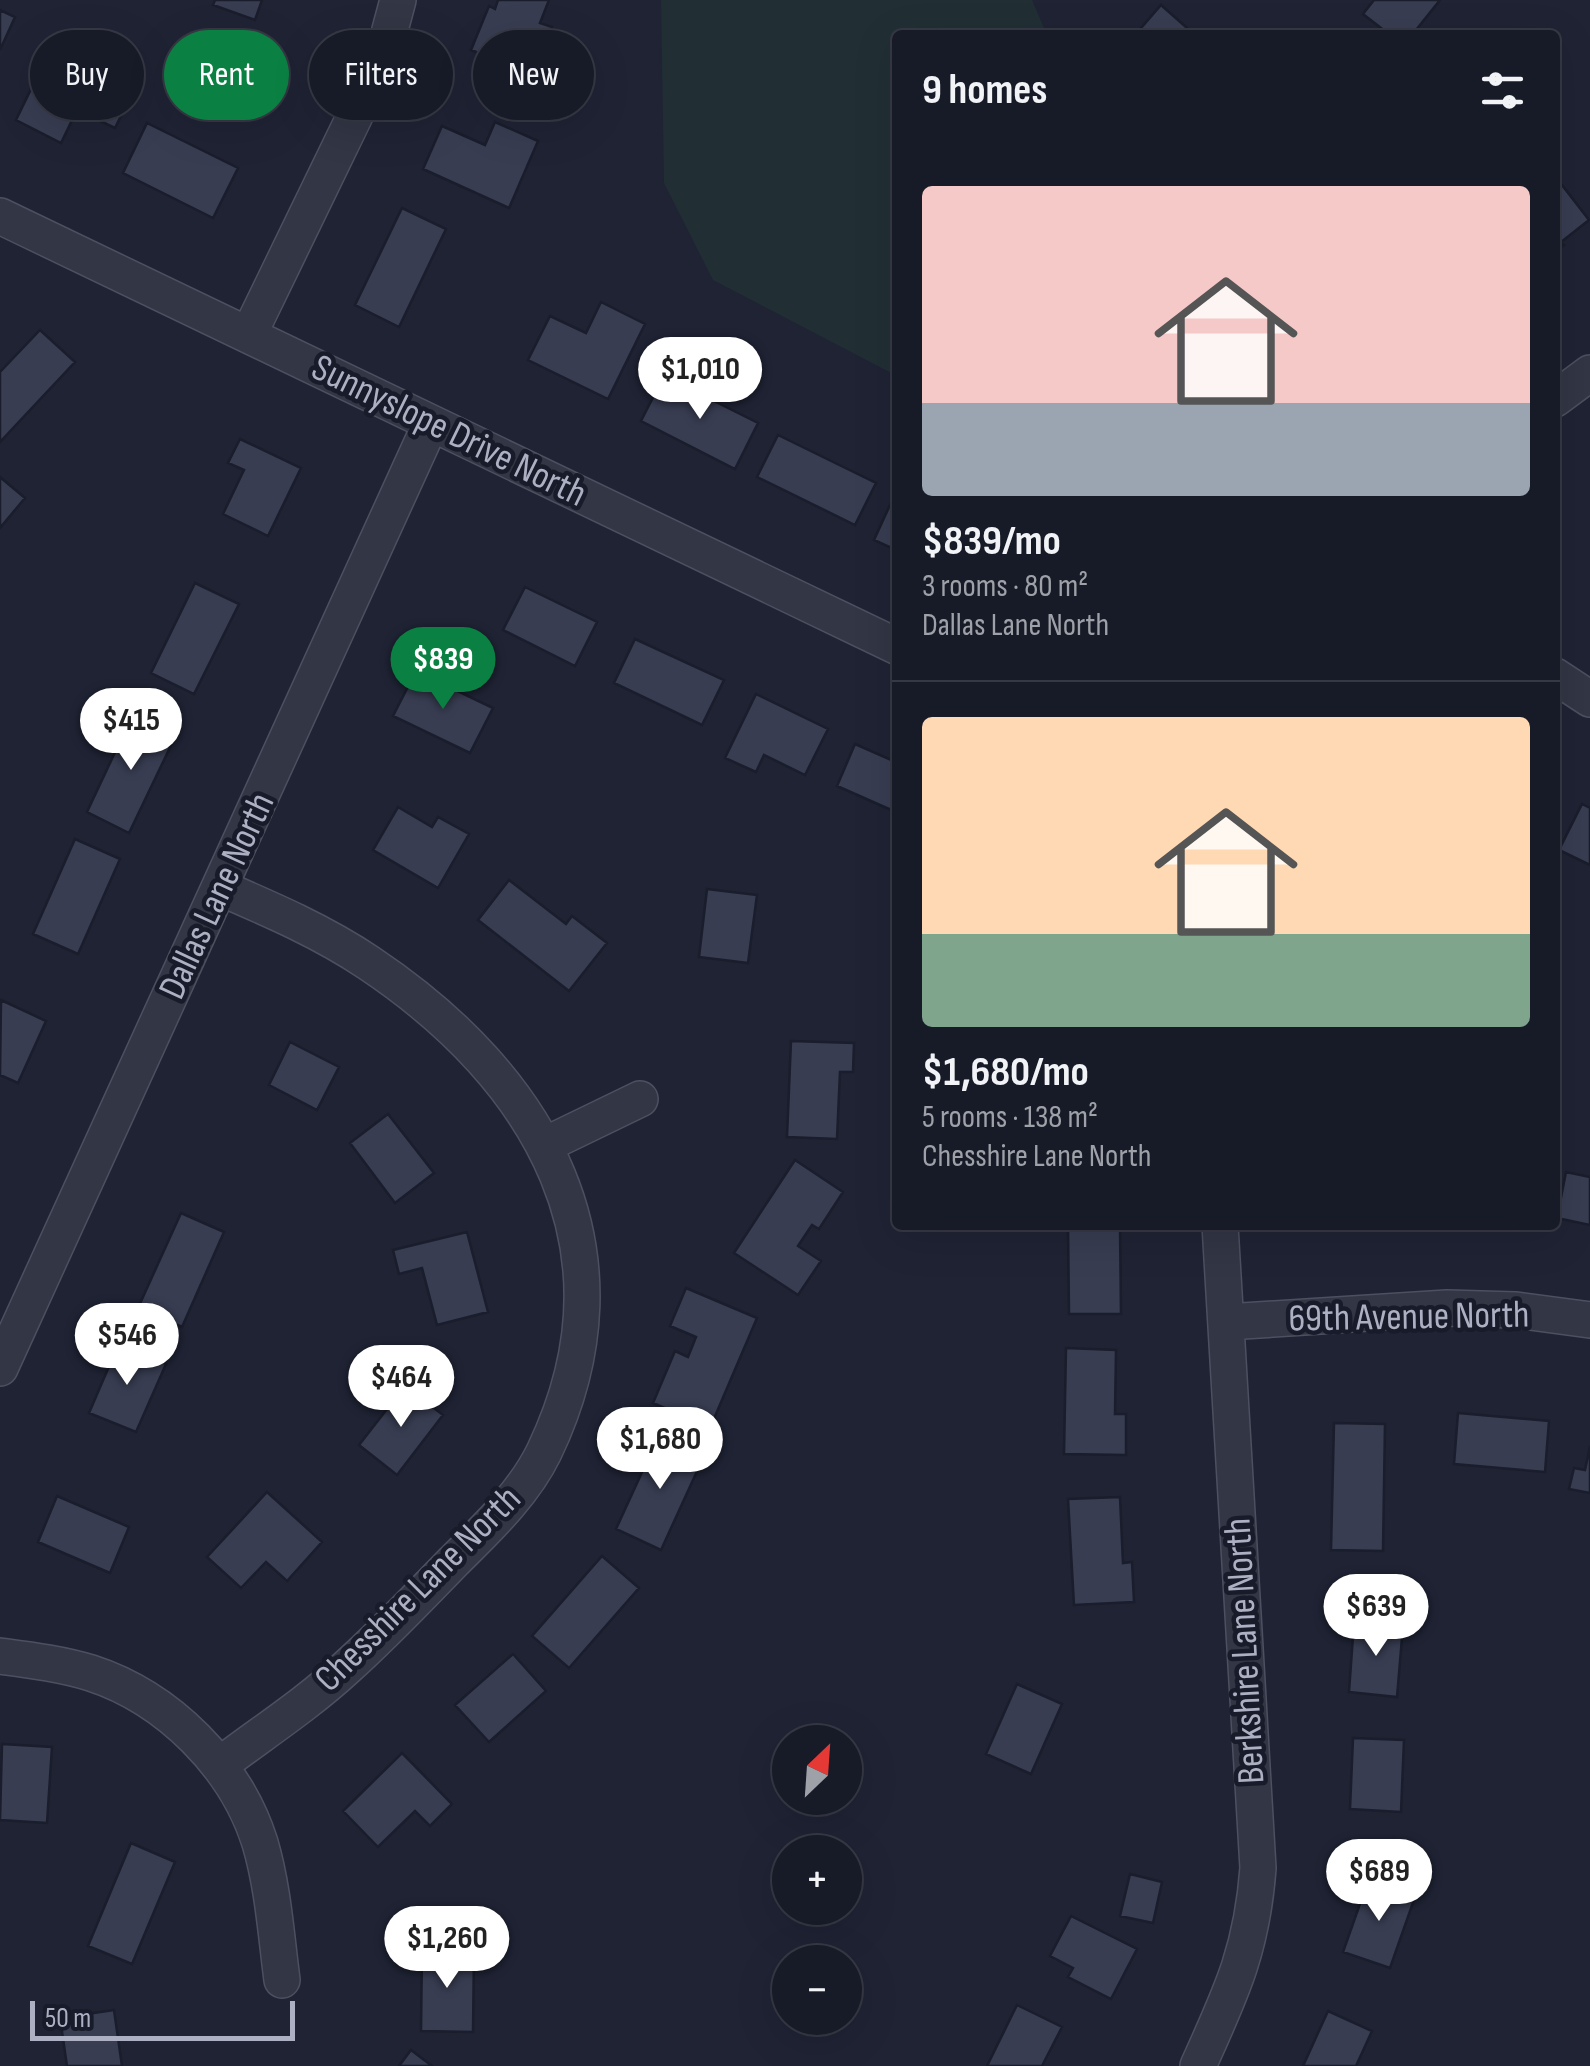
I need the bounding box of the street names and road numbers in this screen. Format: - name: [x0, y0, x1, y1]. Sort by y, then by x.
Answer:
- street label: Sunnyslope Drive North: [305, 345, 593, 517]
- street label: Dallas Lane North: [150, 786, 284, 1006]
- street label: 69th Avenue North: [1288, 1292, 1530, 1342]
- street label: Chesshire Lane North: [306, 1477, 530, 1701]
- street label: Berkshire Lane North: [1216, 1517, 1274, 1785]

